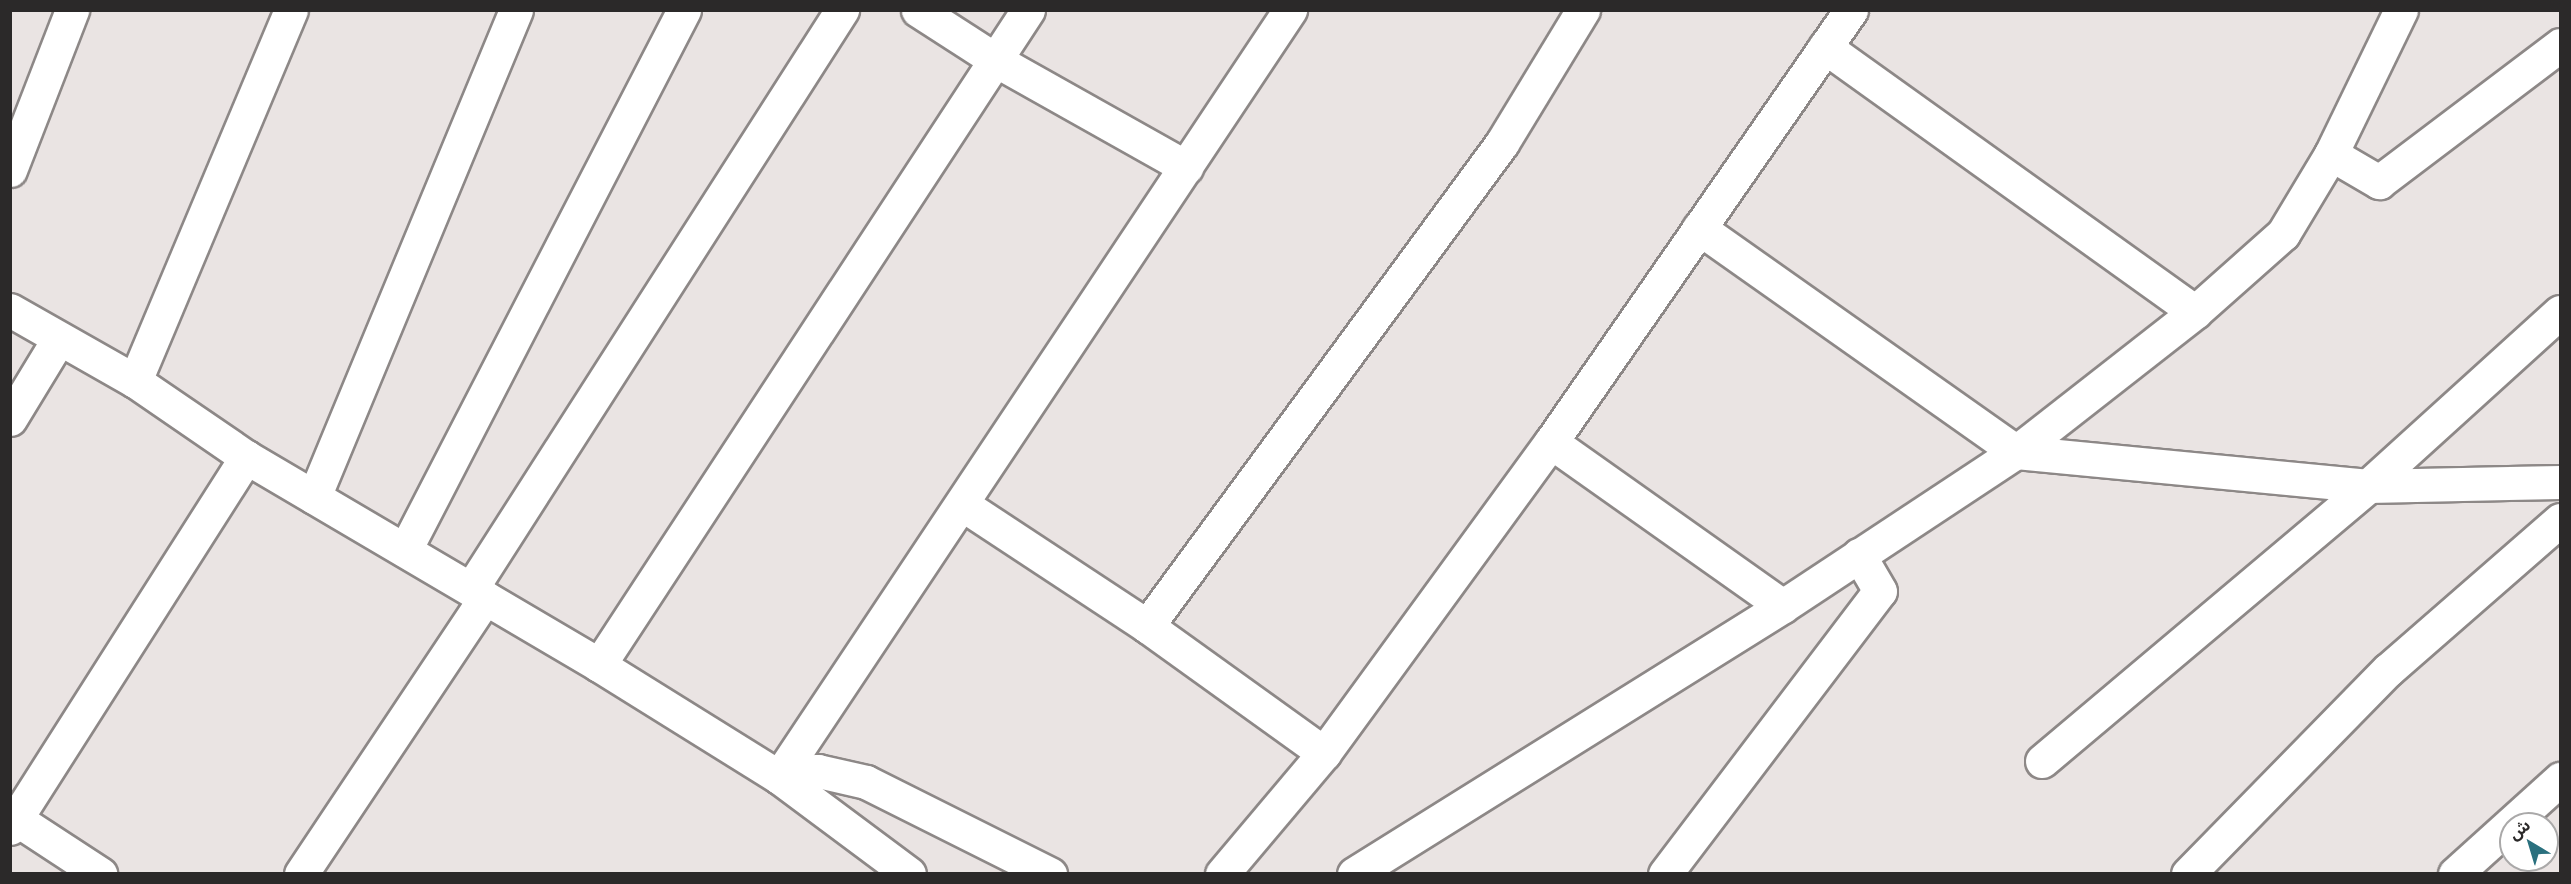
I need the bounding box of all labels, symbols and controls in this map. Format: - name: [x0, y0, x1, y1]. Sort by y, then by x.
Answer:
- north arrow: [2499, 812, 2559, 872]
- text: ش: [2504, 814, 2535, 845]

